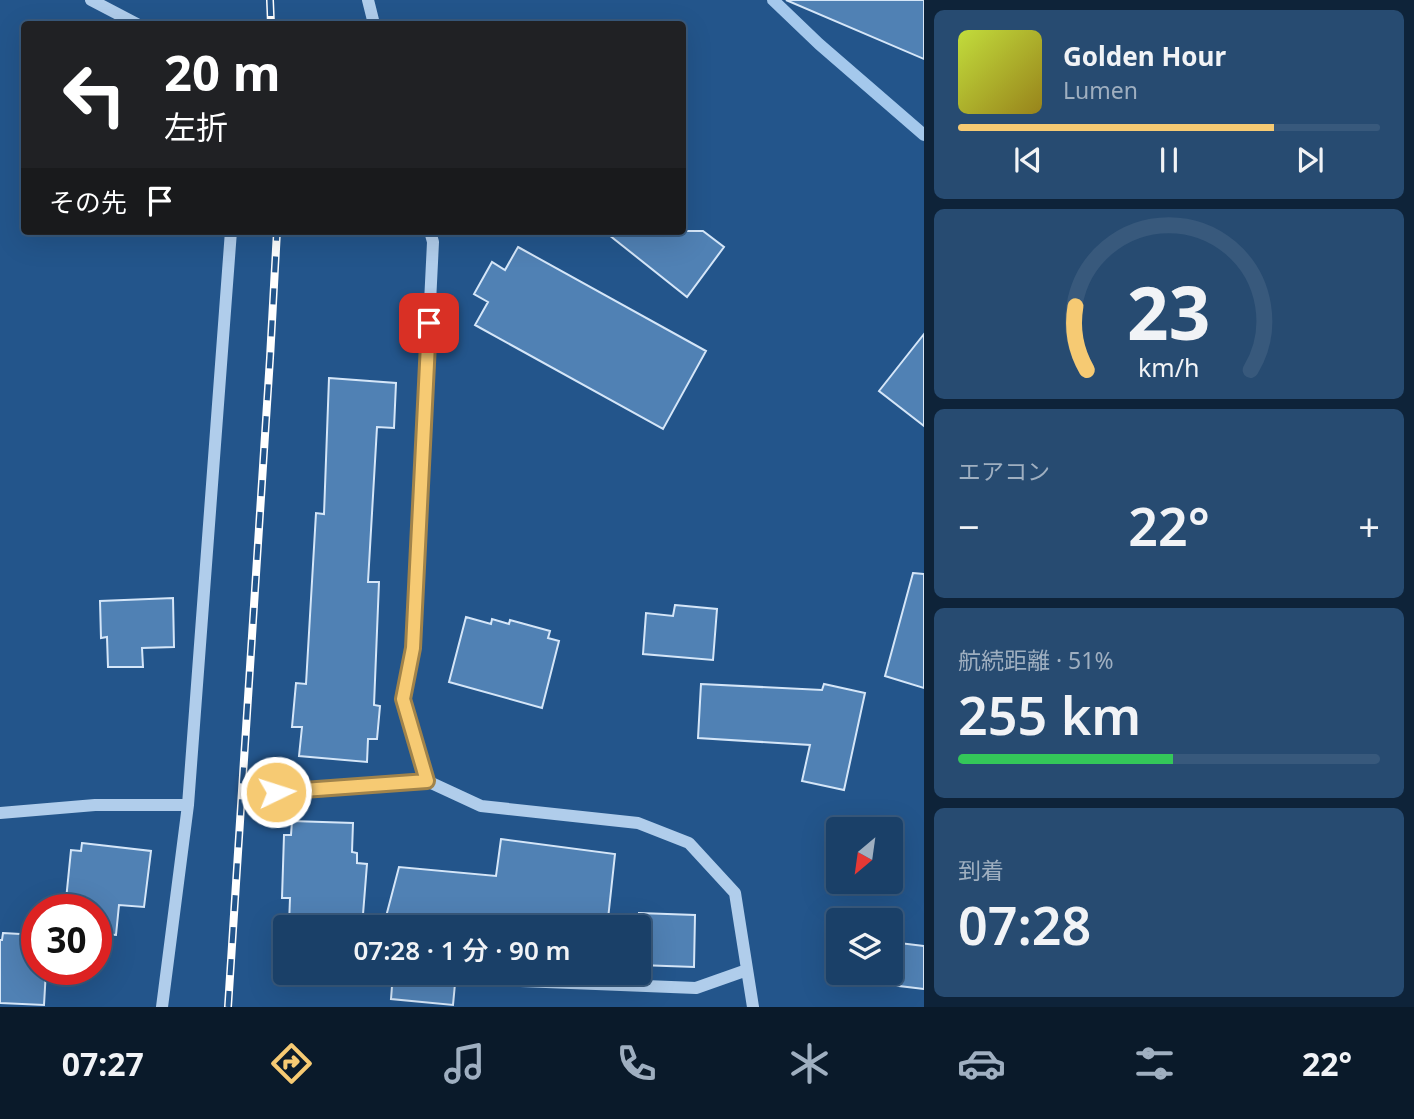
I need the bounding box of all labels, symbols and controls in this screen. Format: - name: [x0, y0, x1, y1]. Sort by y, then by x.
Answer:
- text: Golden Hour: [1063, 38, 1226, 74]
- text: 20 m: [164, 39, 281, 105]
- icon: left: [49, 49, 140, 140]
- text: Lumen: [1063, 74, 1138, 106]
- text: 左折: [164, 105, 228, 148]
- icon: previous: [1009, 141, 1047, 179]
- icon: pause: [1150, 141, 1188, 179]
- icon: next: [1291, 141, 1329, 179]
- icon: arrive: [141, 182, 179, 220]
- text: その先: [49, 184, 127, 220]
- text: 23: [1127, 263, 1211, 362]
- pin: [399, 293, 459, 353]
- icon: arrive: [410, 304, 448, 342]
- text: km/h: [1138, 350, 1200, 384]
- text: エアコン: [958, 455, 1050, 487]
- text: 22°: [1128, 490, 1210, 561]
- text: −: [958, 500, 980, 552]
- text: +: [1358, 500, 1380, 552]
- text: 航続距離 · 51%: [958, 644, 1114, 676]
- text: 255 km: [958, 679, 1141, 750]
- position arrow: [239, 755, 313, 829]
- north arrow: [826, 817, 903, 894]
- map controls: [826, 817, 903, 985]
- text: 到着: [958, 854, 1004, 886]
- text: 07:28: [958, 889, 1091, 960]
- speed limit sign: 30: [21, 894, 112, 985]
- button: layers: [826, 908, 903, 985]
- text: 07:28 · 1 分 · 90 m: [353, 932, 571, 968]
- icon: directions: [267, 1039, 316, 1088]
- icon: music: [440, 1039, 489, 1088]
- icon: phone: [612, 1039, 661, 1088]
- icon: climate: [785, 1039, 834, 1088]
- icon: car: [957, 1039, 1006, 1088]
- icon: filters: [1130, 1039, 1179, 1088]
- text: 07:27: [62, 1042, 144, 1085]
- text: 22°: [1302, 1042, 1352, 1085]

